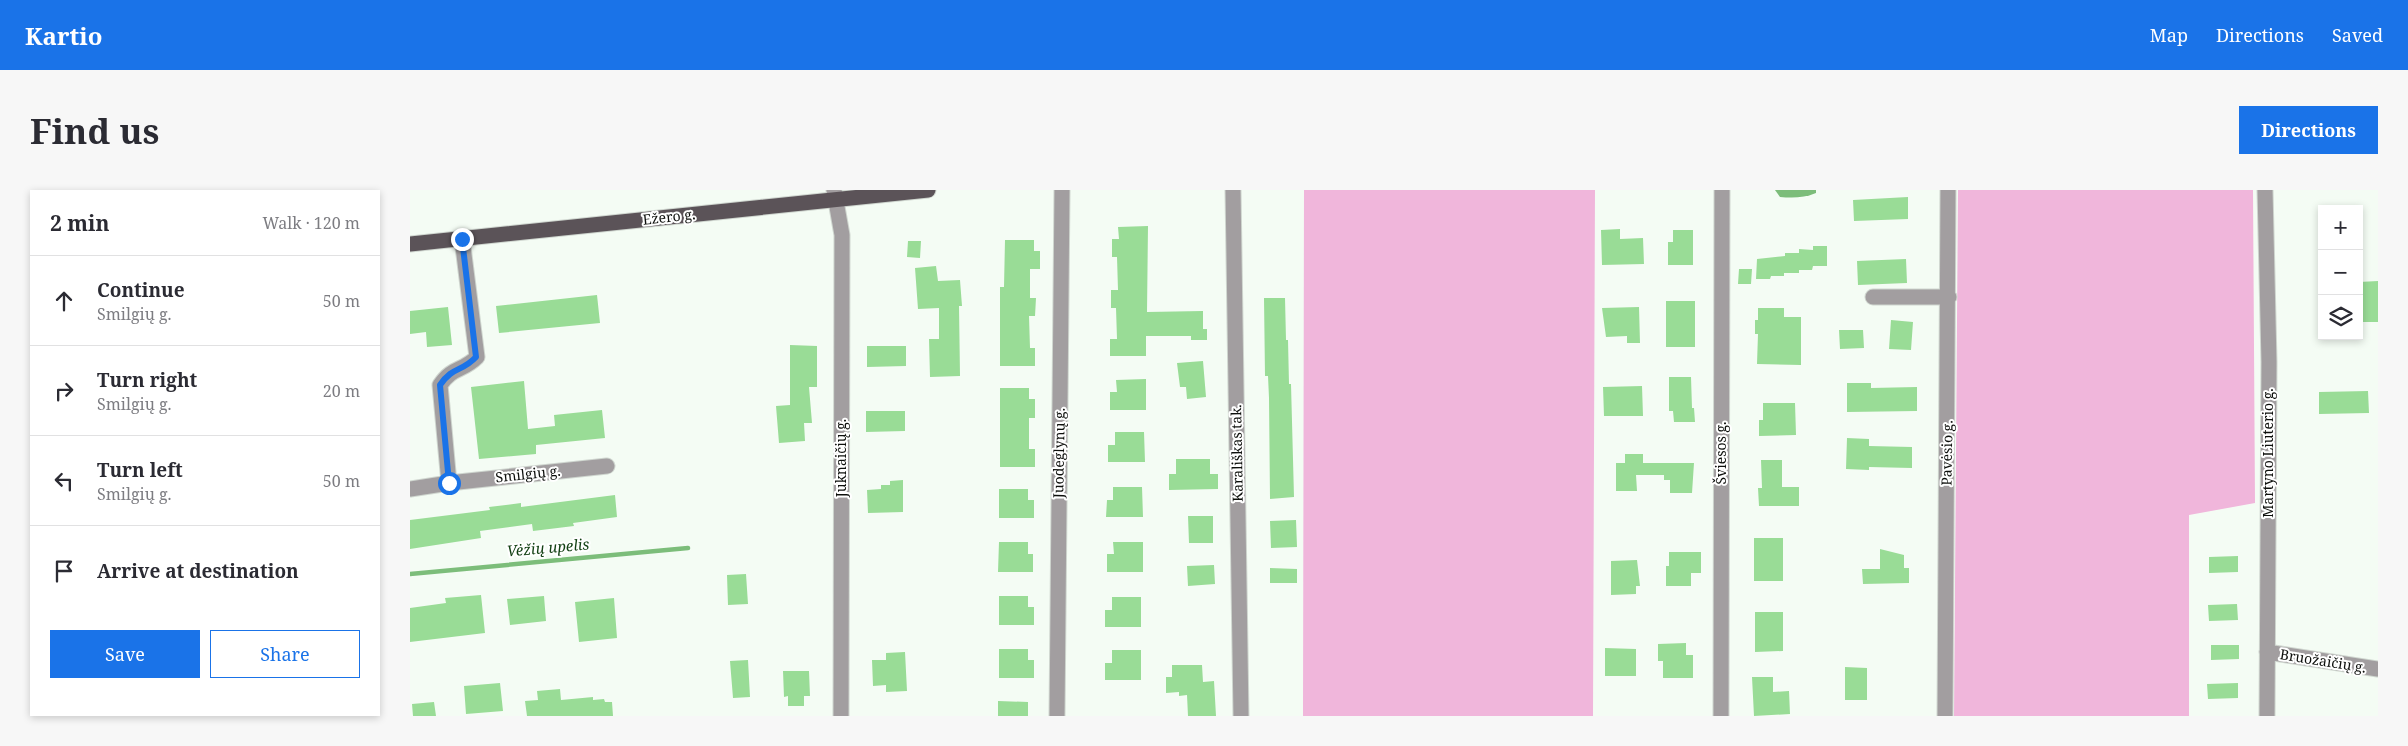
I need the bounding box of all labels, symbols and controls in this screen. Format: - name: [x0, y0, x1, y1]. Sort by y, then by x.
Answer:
- text: Kartio: [25, 19, 102, 52]
- text: Map: [2150, 23, 2188, 47]
- text: Directions: [2216, 23, 2304, 47]
- text: Saved: [2332, 23, 2383, 47]
- button: Directions: [2239, 106, 2378, 154]
- text: Find us: [30, 107, 159, 154]
- street label: Ežero g.: [642, 204, 696, 229]
- map controls: [2318, 205, 2363, 340]
- button: +: [2318, 205, 2363, 250]
- text: 2 min: [50, 209, 109, 237]
- text: Walk · 120 m: [263, 212, 360, 234]
- route end: [451, 228, 474, 251]
- button: −: [2318, 250, 2363, 295]
- text: Continue: [97, 277, 185, 303]
- icon: ahead: [50, 287, 78, 315]
- text: 50 m: [323, 290, 360, 312]
- button: layers: [2318, 295, 2363, 340]
- text: Smilgių g.: [97, 303, 172, 325]
- text: Turn right: [97, 367, 197, 393]
- icon: right: [50, 377, 78, 405]
- text: 20 m: [323, 380, 360, 402]
- street label: Martyno Liuterio g.: [2258, 388, 2277, 518]
- text: Smilgių g.: [97, 393, 172, 415]
- street label: Karališkas tak.: [1226, 404, 1247, 502]
- street label: Juodeglynų g.: [1048, 408, 1069, 499]
- street label: Juknaičių g.: [831, 419, 850, 498]
- street label: Pavėsio g.: [1936, 420, 1957, 486]
- street label: Šviesos g.: [1711, 421, 1730, 485]
- text: Turn left: [97, 457, 183, 483]
- street label: Smilgių g.: [495, 461, 561, 486]
- icon: left: [50, 467, 78, 495]
- text: 50 m: [323, 470, 360, 492]
- route start: [438, 472, 461, 495]
- text: Smilgių g.: [97, 483, 172, 505]
- water label: Vėžių upelis: [506, 533, 590, 561]
- icon: arrive: [50, 557, 78, 585]
- text: Arrive at destination: [97, 558, 299, 584]
- button: Save: [50, 630, 200, 678]
- button: Share: [210, 630, 360, 678]
- street label: Bruožaičių g.: [2279, 644, 2368, 677]

